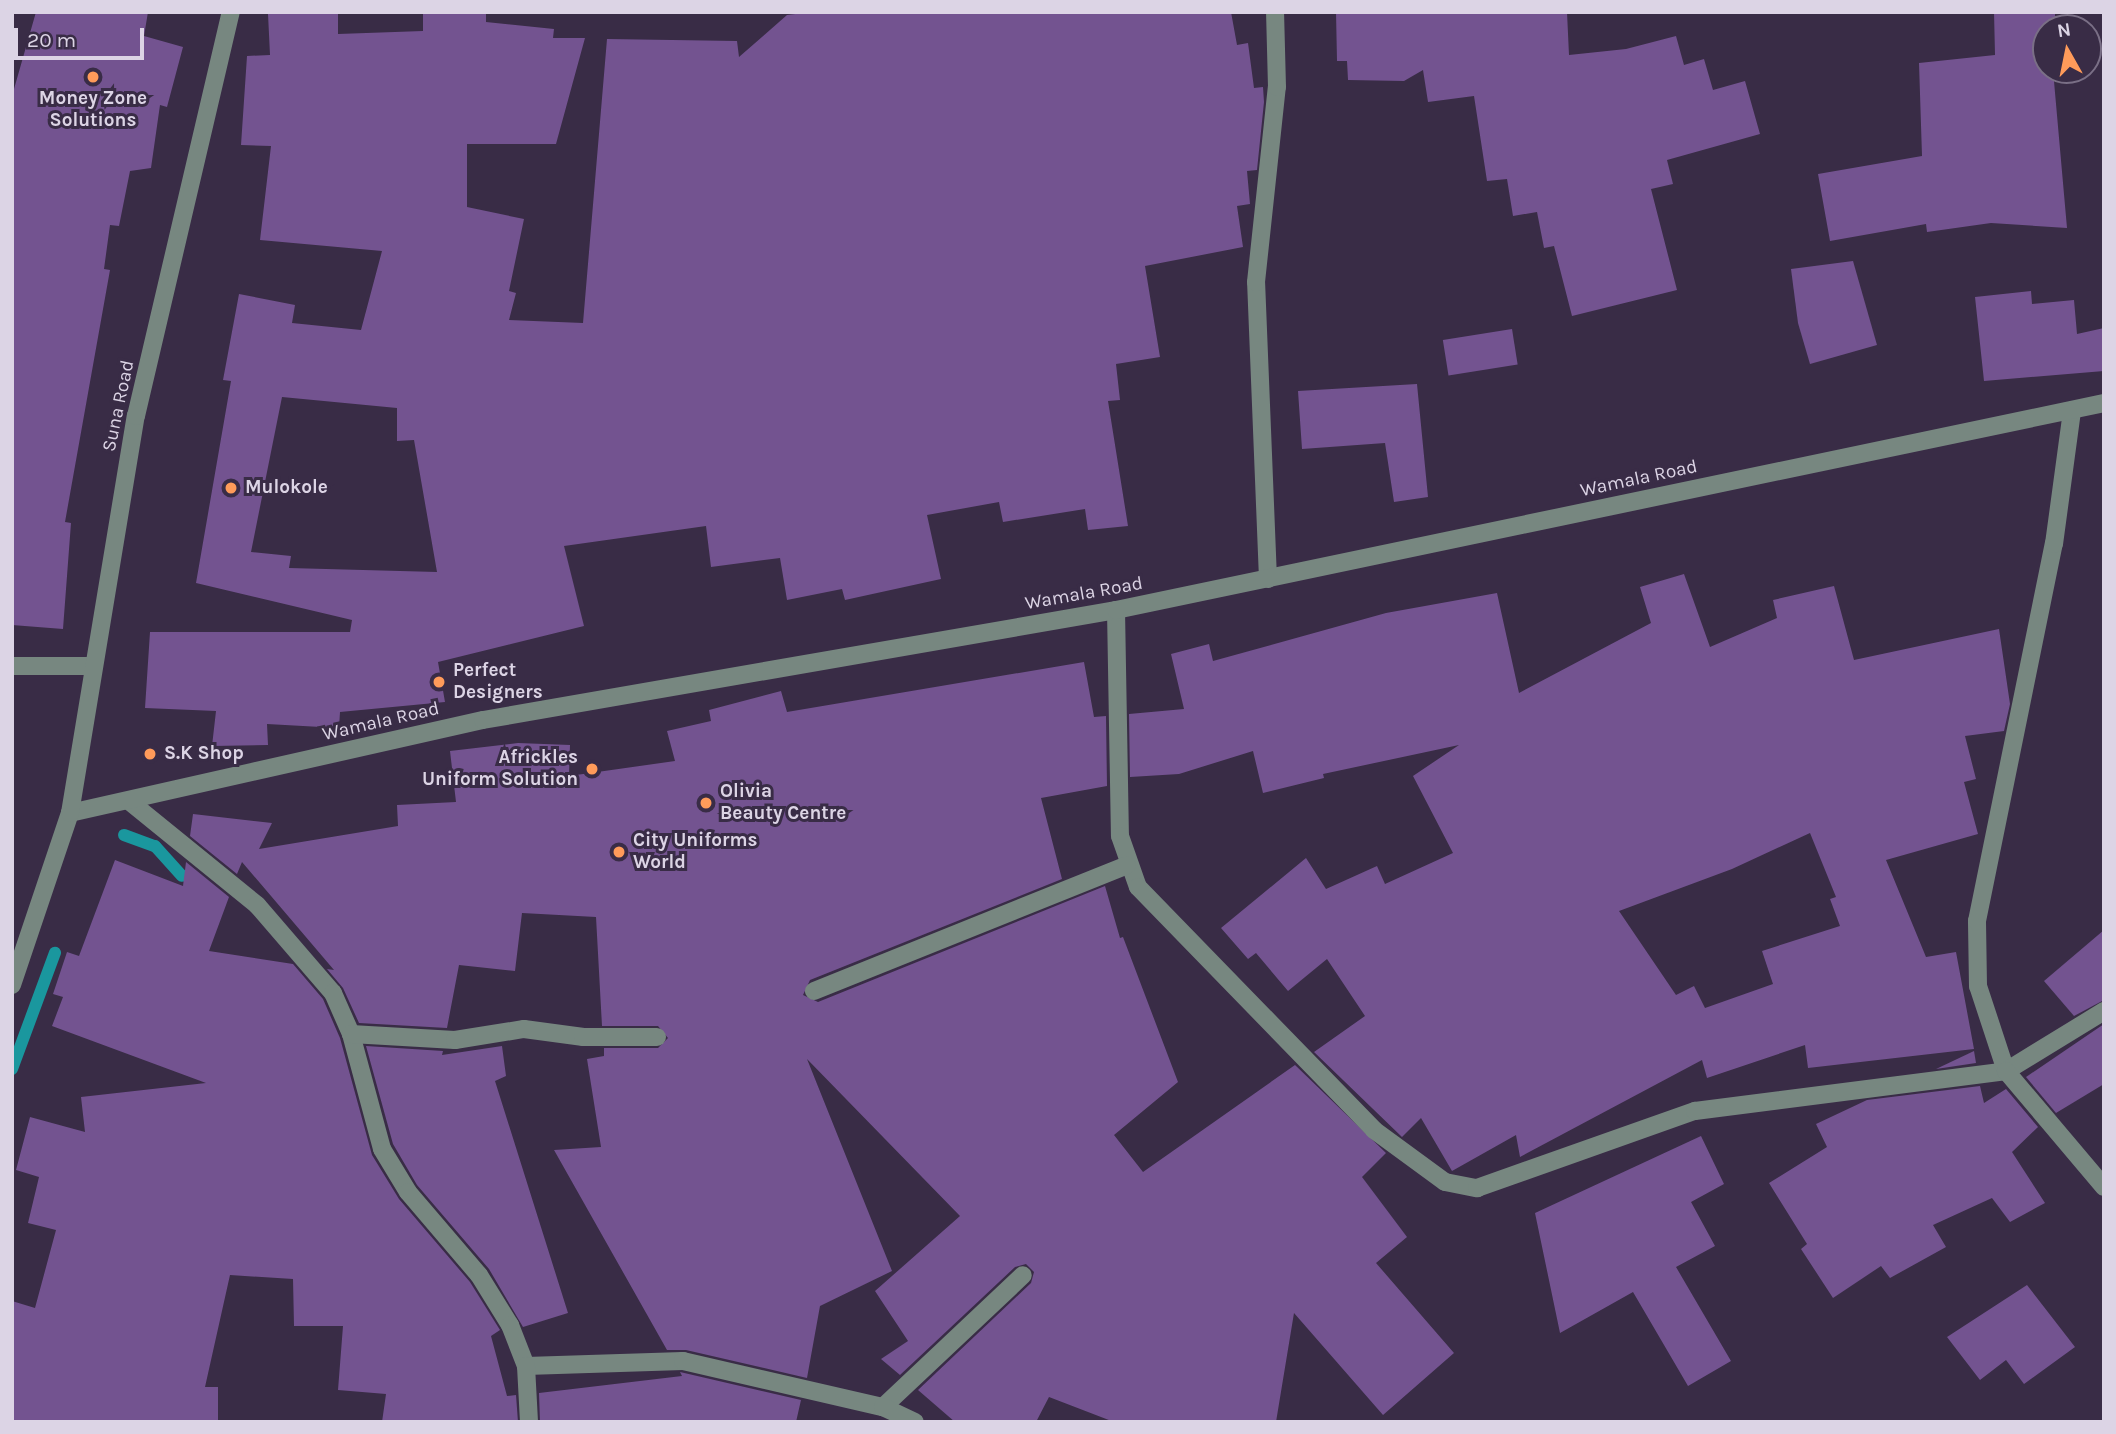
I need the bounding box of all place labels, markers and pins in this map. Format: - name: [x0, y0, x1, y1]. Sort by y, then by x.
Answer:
- marker: Money Zone Solutions: [85, 69, 101, 85]
- place label: Money Zone Solutions: [39, 88, 147, 132]
- place label: Mulokole: [245, 477, 328, 499]
- marker: Mulokole: [223, 480, 239, 496]
- place label: Perfect Designers: [453, 660, 543, 704]
- marker: Perfect Designers: [431, 674, 447, 690]
- place label: S.K Shop: [164, 743, 244, 765]
- marker: S.K Shop: [142, 746, 158, 762]
- place label: Africkles Uniform Solution: [422, 747, 578, 791]
- marker: Africkles Uniform Solution: [584, 761, 600, 777]
- place label: Olivia Beauty Centre: [720, 781, 846, 825]
- marker: Olivia Beauty Centre: [698, 795, 714, 811]
- place label: City Uniforms World: [633, 830, 758, 874]
- marker: City Uniforms World: [611, 844, 627, 860]

